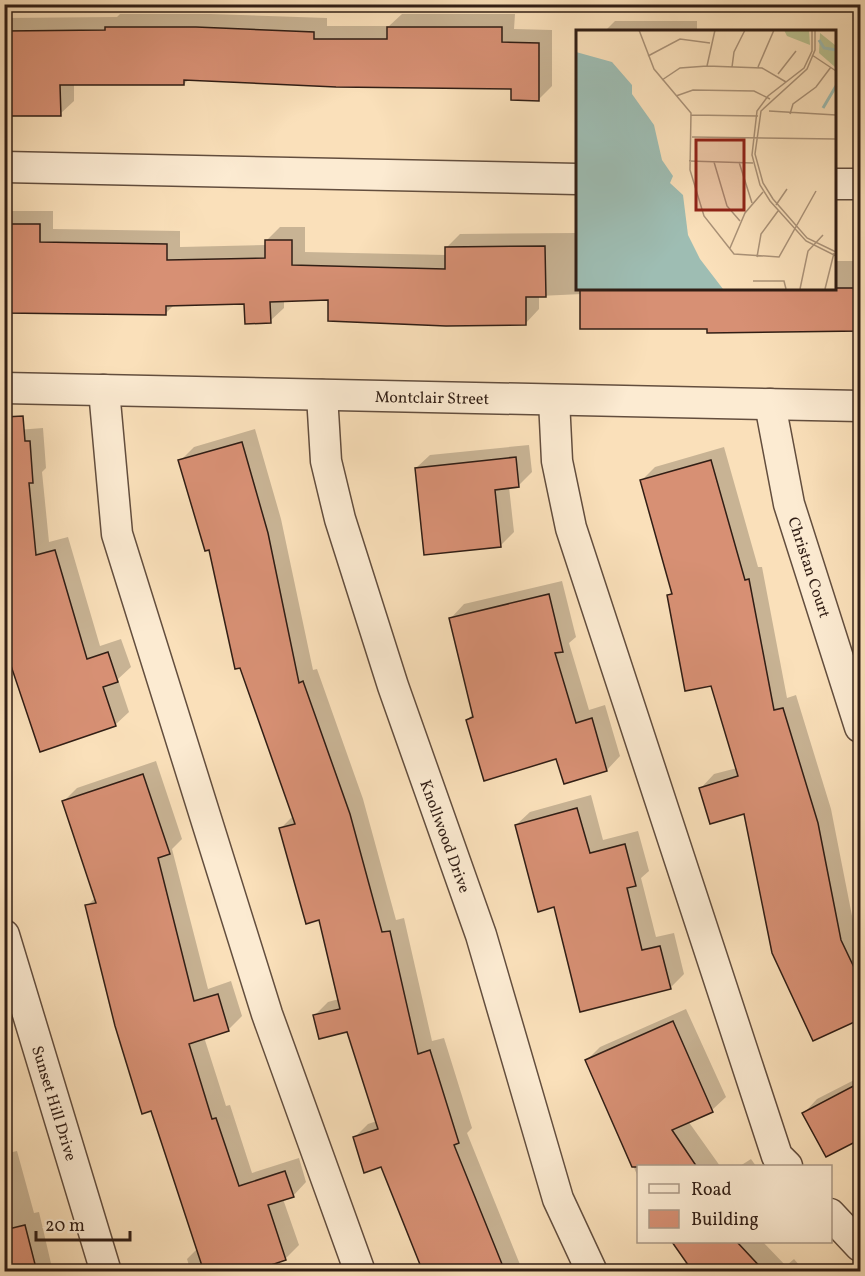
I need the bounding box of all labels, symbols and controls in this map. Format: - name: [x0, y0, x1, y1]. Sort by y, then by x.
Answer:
- inset map: [576, 30, 835, 290]
- street label: Montclair Street: [375, 387, 490, 411]
- street label: Christan Court: [781, 514, 835, 621]
- street label: Knollwood Drive: [413, 777, 475, 896]
- street label: Sunset Hill Drive: [25, 1043, 81, 1164]
- legend: [637, 1165, 832, 1243]
- text: Road: [691, 1178, 732, 1203]
- scale bar: [36, 1204, 130, 1242]
- text: Building: [691, 1208, 759, 1233]
- text: 20 m: [45, 1214, 85, 1239]

